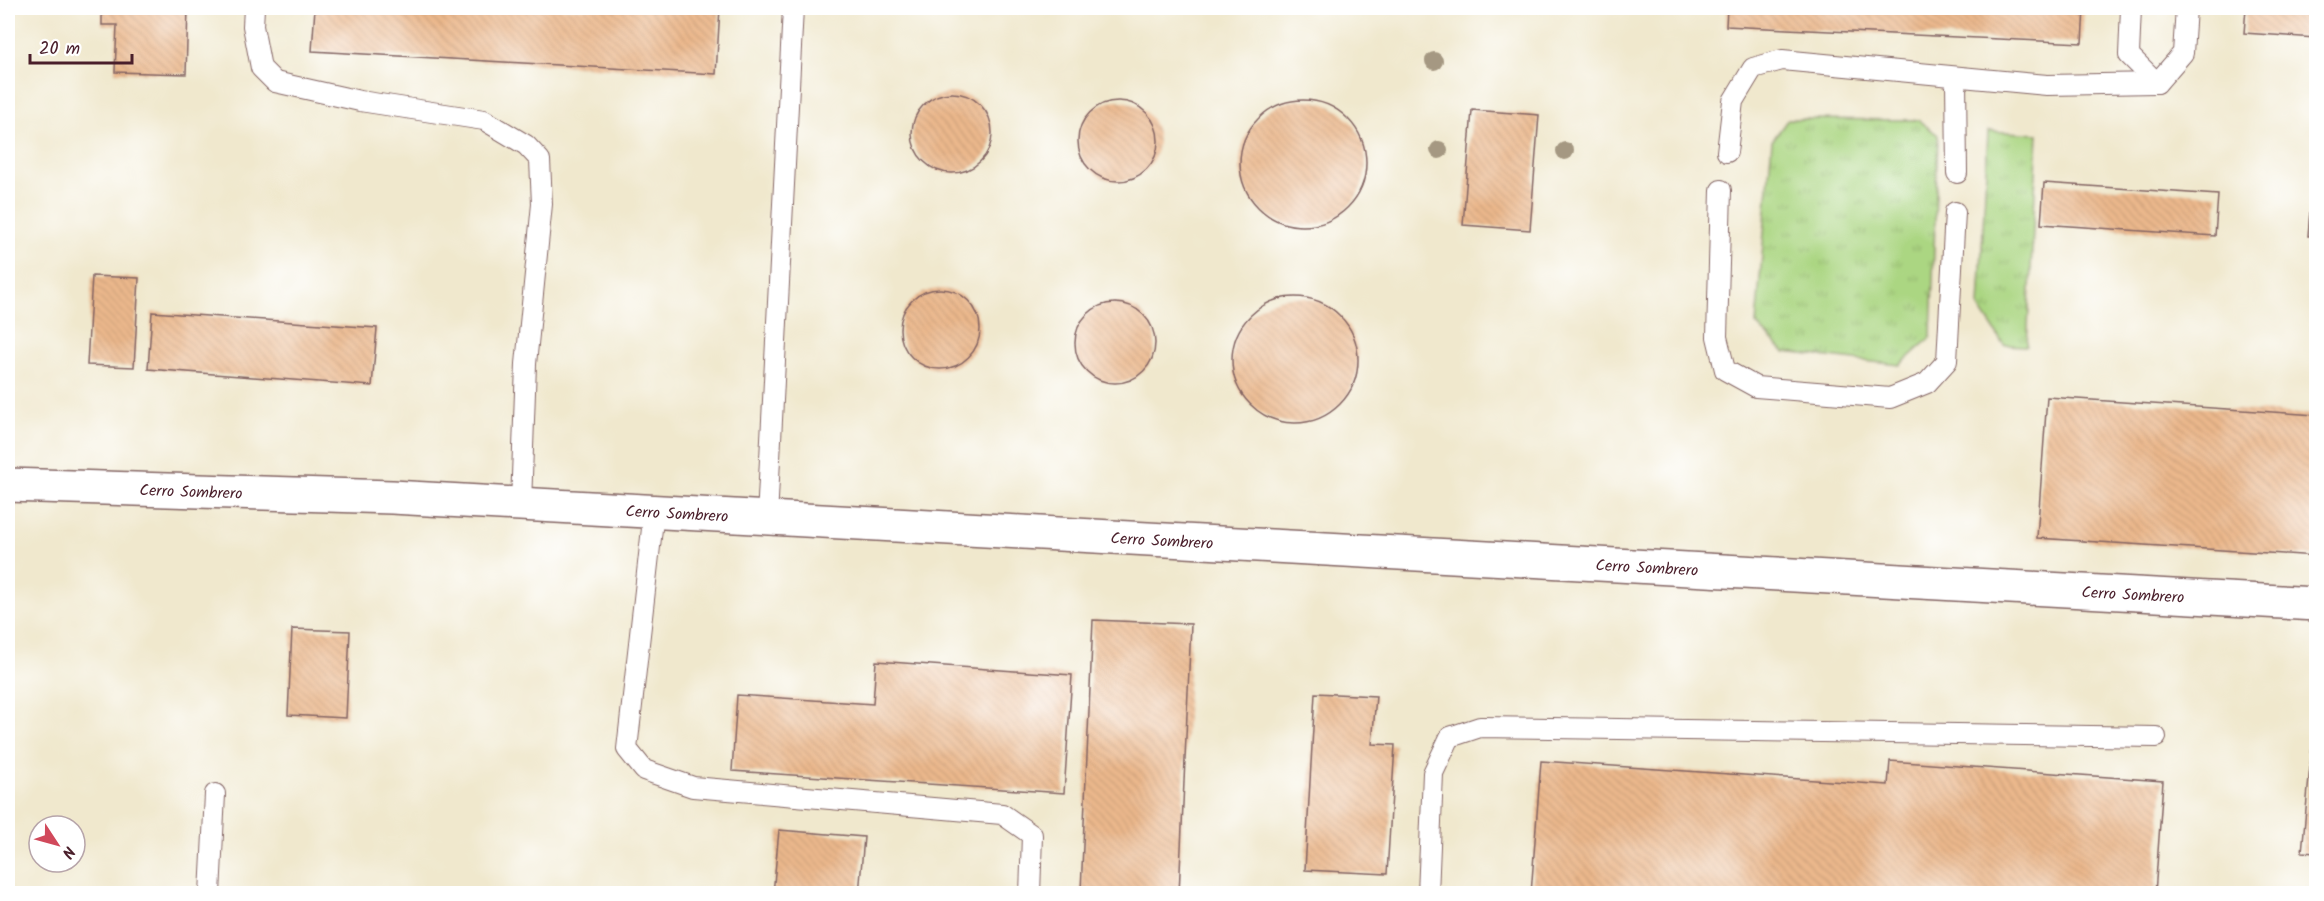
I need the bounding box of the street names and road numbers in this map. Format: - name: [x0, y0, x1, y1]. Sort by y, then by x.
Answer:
- street label: Cerro Sombrero: [139, 478, 243, 507]
- street label: Cerro Sombrero: [625, 499, 729, 530]
- street label: Cerro Sombrero: [1110, 526, 1214, 557]
- street label: Cerro Sombrero: [1595, 553, 1699, 584]
- street label: Cerro Sombrero: [2081, 580, 2185, 611]

